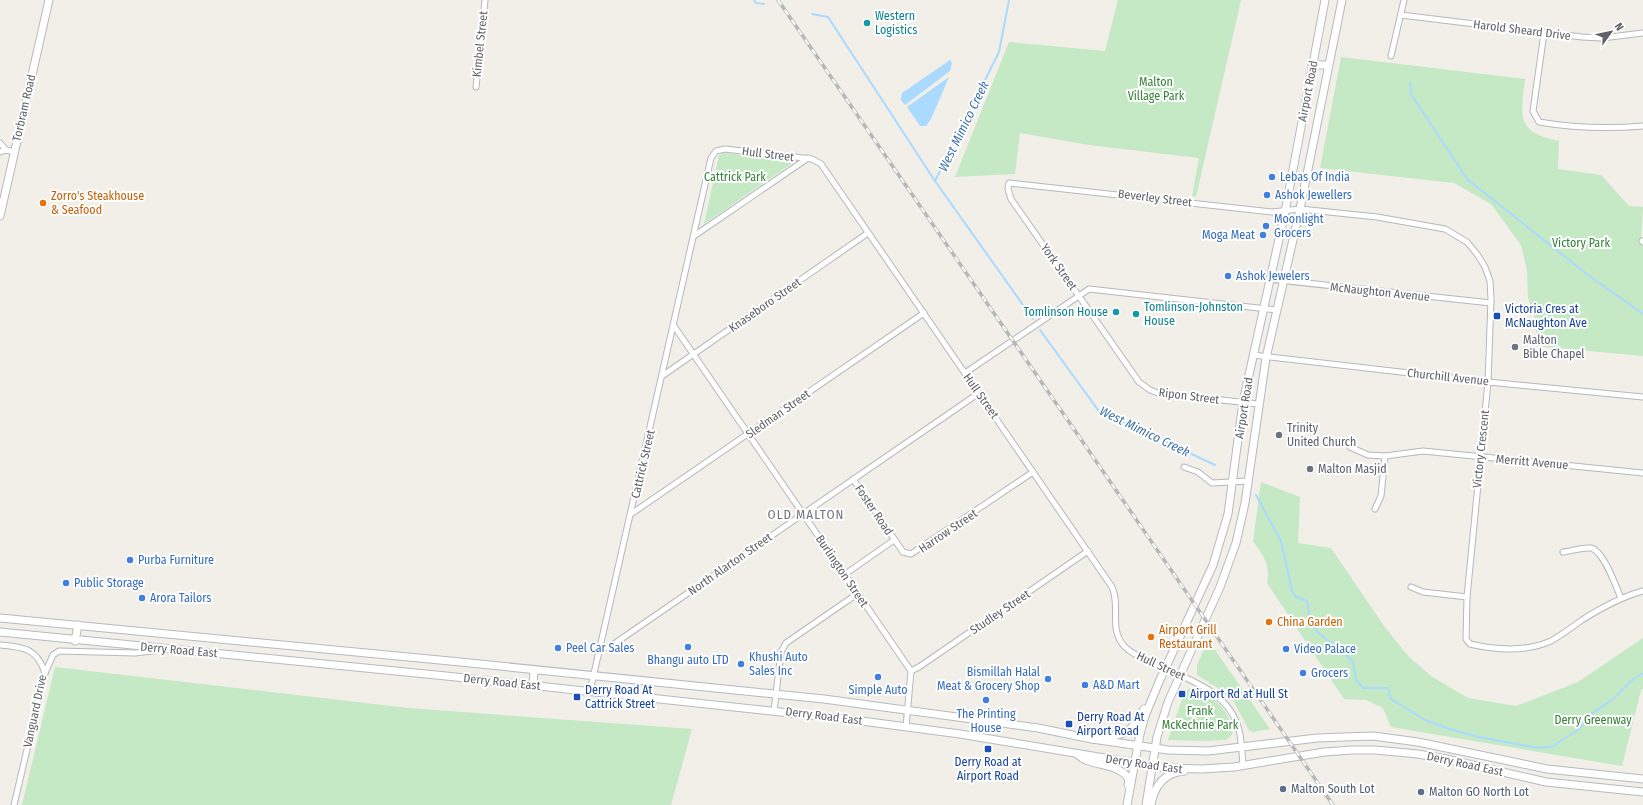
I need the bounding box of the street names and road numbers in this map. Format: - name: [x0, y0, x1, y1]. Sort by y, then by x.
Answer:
- street label: Kimbel Street: [470, 10, 490, 78]
- street label: Harold Sheard Drive: [1472, 17, 1572, 43]
- street label: Airport Road: [1295, 59, 1321, 123]
- street label: Torbram Road: [9, 73, 39, 143]
- street label: Hull Street: [741, 144, 795, 164]
- street label: Beverley Street: [1117, 187, 1193, 209]
- street label: York Street: [1038, 241, 1080, 293]
- street label: Knaseboro Street: [726, 275, 804, 335]
- street label: McNaughton Avenue: [1329, 280, 1431, 304]
- street label: Churchill Avenue: [1406, 366, 1490, 388]
- street label: Hull Street: [960, 371, 1002, 421]
- street label: Airport Road: [1232, 376, 1256, 440]
- street label: Ripon Street: [1158, 385, 1220, 407]
- street label: Sledman Street: [743, 387, 813, 441]
- street label: Victory Crescent: [1470, 409, 1492, 489]
- street label: Cattrick Street: [628, 428, 658, 500]
- street label: Merritt Avenue: [1495, 452, 1569, 472]
- street label: Foster Road: [852, 482, 896, 538]
- street label: Harrow Street: [916, 506, 980, 556]
- street label: North Alarton Street: [685, 530, 775, 598]
- street label: Burlington Street: [813, 532, 871, 610]
- street label: Studley Street: [967, 587, 1033, 637]
- street label: Derry Road East: [140, 640, 218, 660]
- street label: Hull Street: [1134, 649, 1188, 683]
- street label: Derry Road East: [463, 671, 541, 693]
- street label: Vanguard Drive: [20, 673, 50, 749]
- street label: Derry Road East: [785, 704, 863, 728]
- street label: Derry Road East: [1426, 749, 1504, 779]
- street label: Derry Road East: [1105, 752, 1183, 776]

